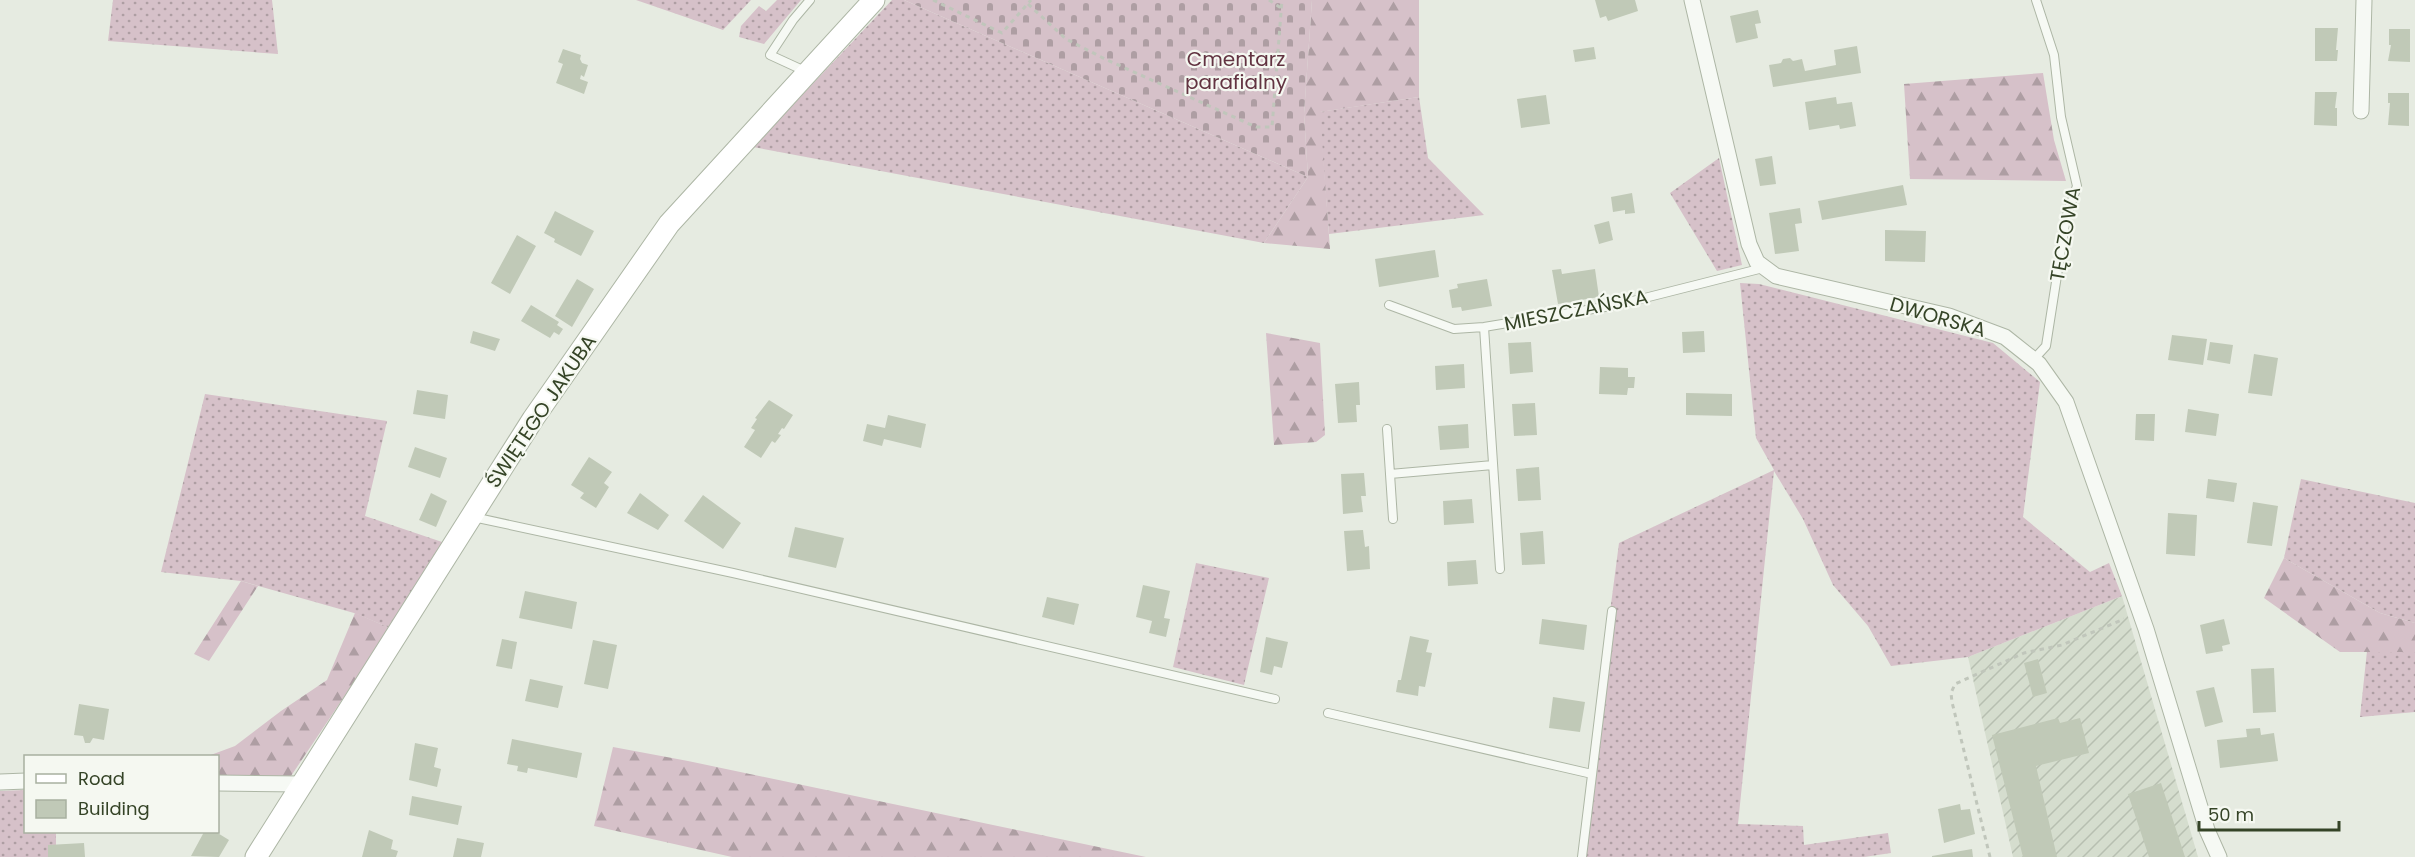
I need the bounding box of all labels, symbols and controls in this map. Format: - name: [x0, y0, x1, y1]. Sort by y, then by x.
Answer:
- park label: Cmentarz parafialny: [1185, 45, 1287, 96]
- street label: TĘCZOWA: [2043, 184, 2087, 284]
- street label: MIESZCZAŃSKA: [1502, 282, 1650, 338]
- street label: DWORSKA: [1887, 290, 1989, 344]
- street label: ŚWIĘTEGO JAKUBA: [479, 329, 603, 493]
- legend: [24, 755, 219, 833]
- text: Road: [78, 766, 125, 791]
- scale bar: [2199, 794, 2338, 832]
- text: Building: [78, 796, 150, 821]
- text: 50 m: [2208, 802, 2254, 827]

